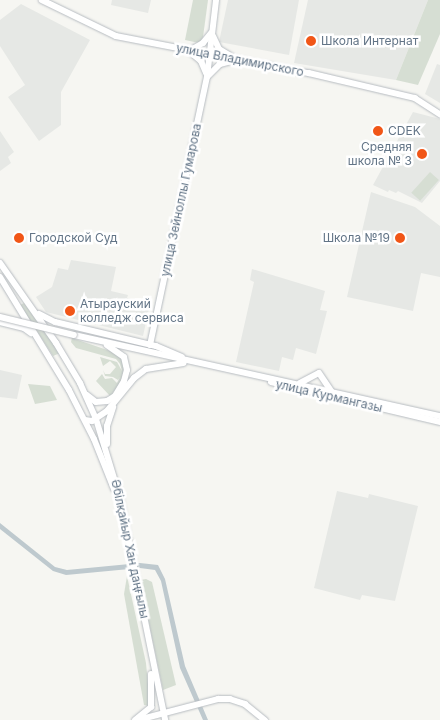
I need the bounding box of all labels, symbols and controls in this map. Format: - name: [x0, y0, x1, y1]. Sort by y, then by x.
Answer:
- place label: Школа Интернат: [321, 34, 418, 48]
- marker: Школа Интернат: [305, 35, 317, 47]
- street label: улица Владимирского: [175, 41, 305, 79]
- street label: улица Зейноллы Гумарова: [158, 122, 204, 278]
- place label: CDEK: [388, 124, 421, 138]
- marker: CDEK: [372, 125, 384, 137]
- place label: Средняя школа № 3: [348, 140, 412, 168]
- marker: Средняя школа № 3: [416, 148, 428, 160]
- place label: Городской Суд: [29, 231, 118, 245]
- place label: Школа №19: [323, 231, 390, 245]
- marker: Городской Суд: [13, 232, 25, 244]
- marker: Школа №19: [394, 232, 406, 244]
- place label: Атырауский колледж сервиса: [80, 297, 184, 325]
- marker: Атырауский колледж сервиса: [64, 305, 76, 317]
- street label: улица Курмангазы: [274, 377, 384, 415]
- street label: Әбілқайыр Хан даңғылы: [108, 478, 152, 620]

